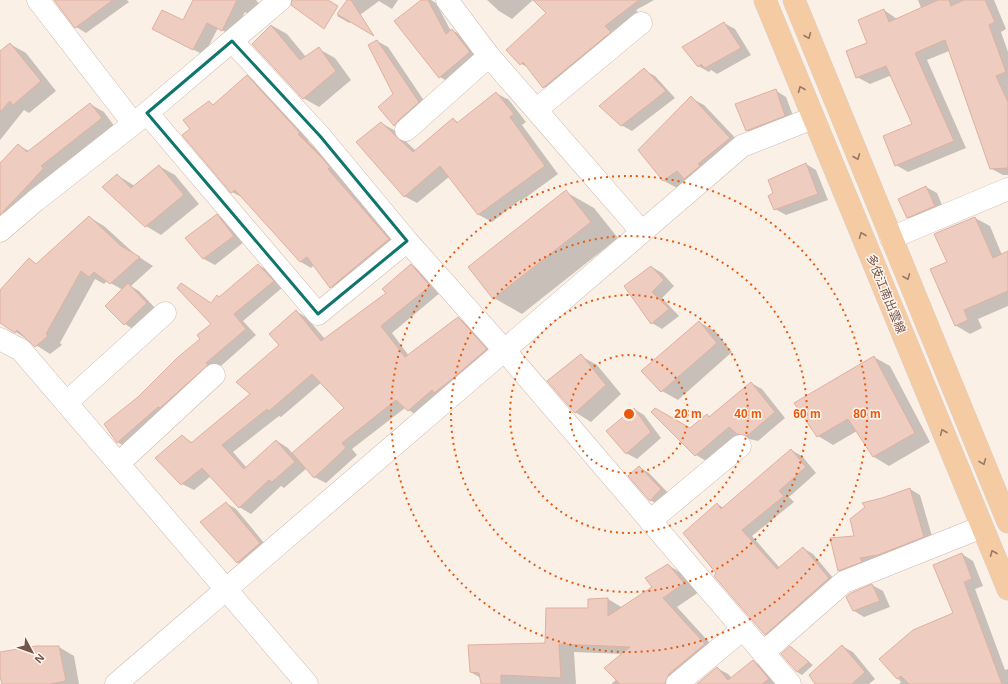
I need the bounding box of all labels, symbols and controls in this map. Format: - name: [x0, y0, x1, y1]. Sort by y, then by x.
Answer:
- one-way arrow: [804, 33, 812, 40]
- one-way arrow: [798, 85, 806, 92]
- one-way arrow: [853, 153, 861, 160]
- one-way arrow: [858, 231, 866, 238]
- street label: 多伎江南出雲線: [864, 252, 908, 336]
- one-way arrow: [903, 273, 911, 280]
- centre of rings: [622, 407, 636, 421]
- text: 20 m: [674, 407, 702, 421]
- text: 40 m: [734, 407, 762, 421]
- text: 60 m: [793, 407, 821, 421]
- text: 80 m: [853, 407, 881, 421]
- one-way arrow: [940, 429, 948, 436]
- one-way arrow: [979, 458, 987, 465]
- one-way arrow: [990, 549, 998, 557]
- north arrow: [12, 632, 52, 672]
- text: N: [32, 652, 47, 666]

